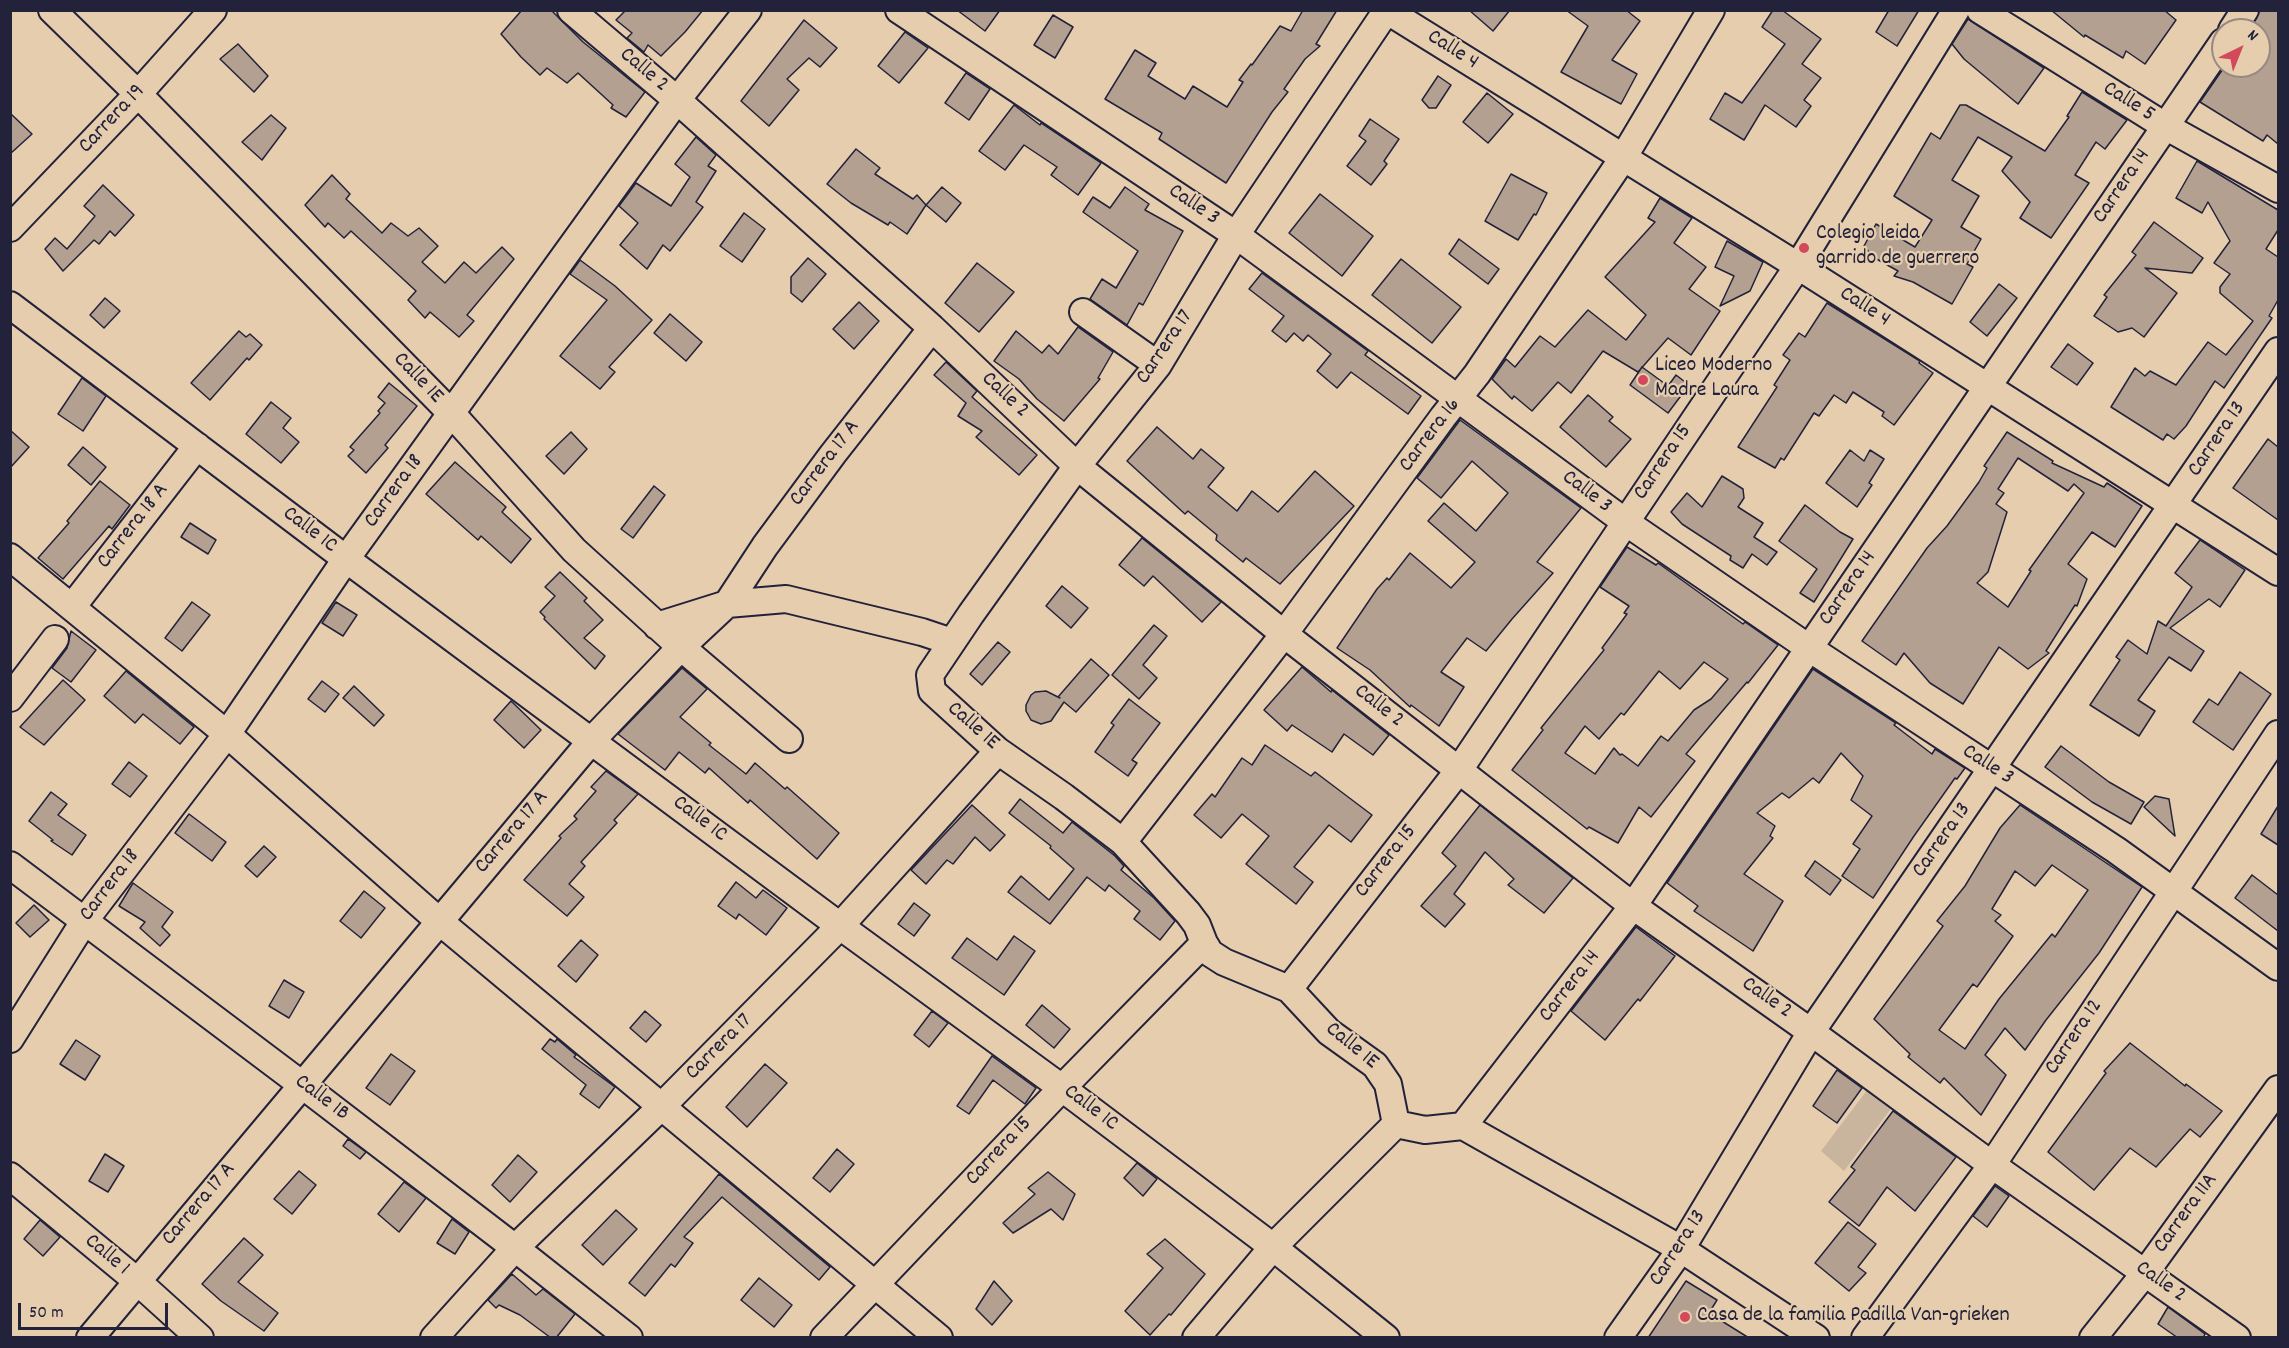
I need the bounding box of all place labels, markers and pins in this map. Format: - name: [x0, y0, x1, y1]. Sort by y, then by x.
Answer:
- place label: Colegio leida garrido de guerrero: [1816, 222, 1979, 274]
- marker: Colegio leida garrido de guerrero: [1797, 241, 1811, 255]
- place label: Liceo Moderno Madre Laura: [1655, 354, 1772, 406]
- marker: Liceo Moderno Madre Laura: [1636, 373, 1650, 387]
- place label: Casa de la familia Padilla Van-grieken: [1697, 1304, 2010, 1330]
- marker: Casa de la familia Padilla Van-grieken: [1678, 1310, 1692, 1324]

